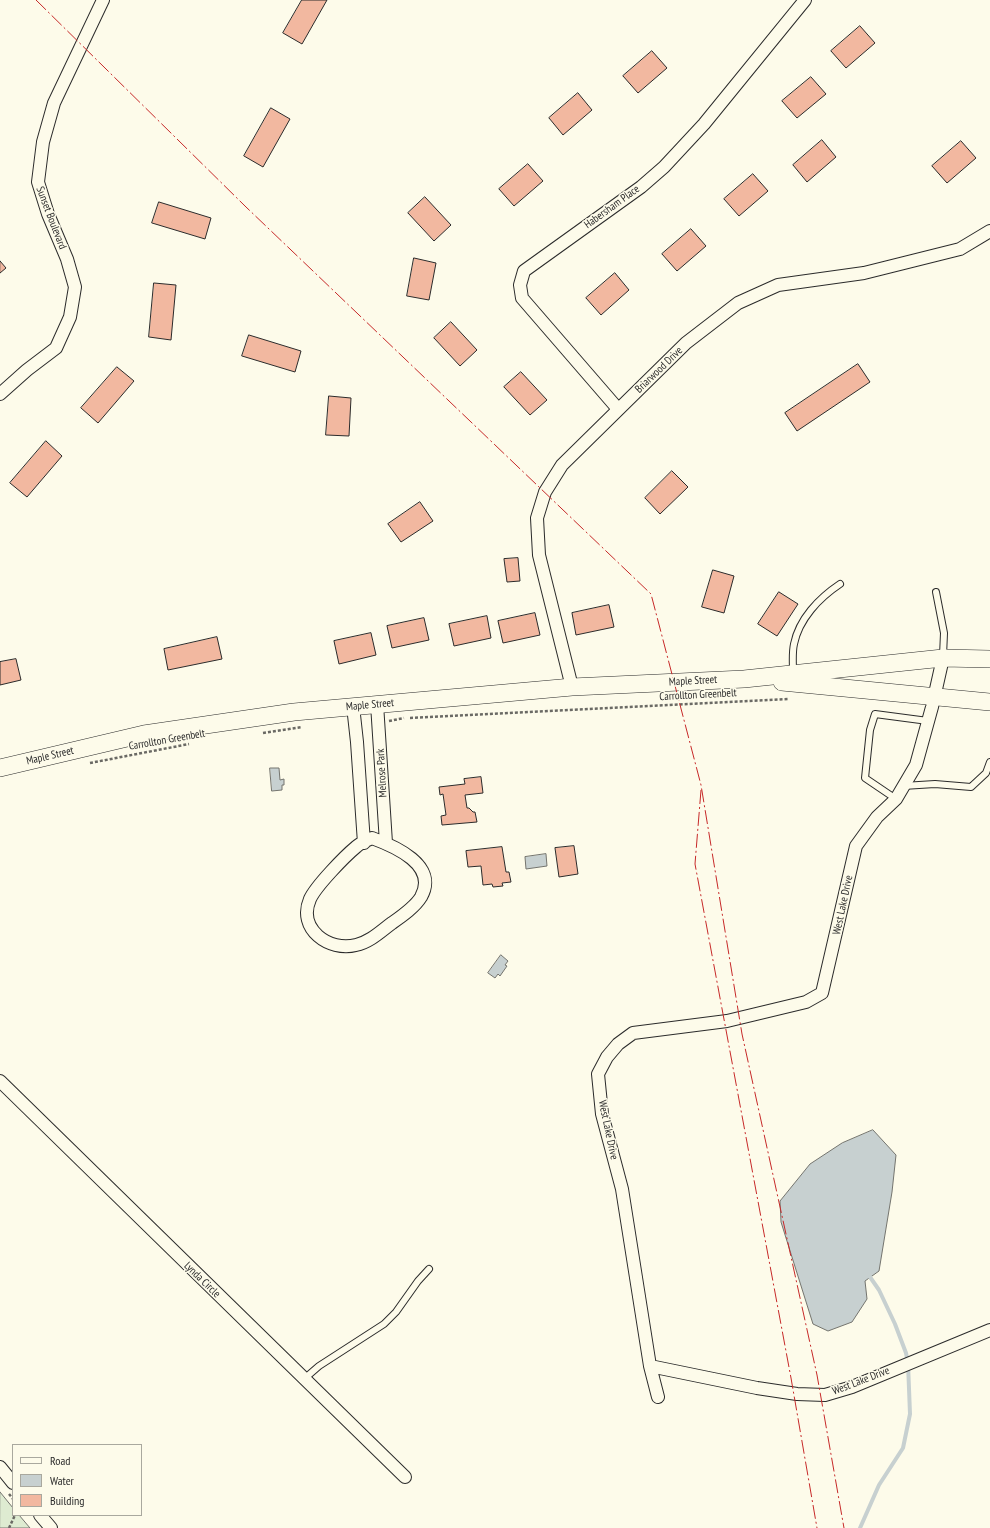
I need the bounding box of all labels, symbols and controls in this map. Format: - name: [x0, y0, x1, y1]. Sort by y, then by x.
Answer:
- street label: Habersham Place: [582, 182, 642, 232]
- street label: Sunset Boulevard: [33, 185, 69, 251]
- street label: Briarwood Drive: [632, 344, 686, 396]
- street label: Maple Street: [668, 673, 718, 689]
- street label: Carrollton Greenbelt: [659, 686, 737, 704]
- street label: Maple Street: [345, 696, 395, 714]
- street label: Carrollton Greenbelt: [128, 727, 206, 753]
- street label: Maple Street: [25, 744, 75, 768]
- street label: Melrose Park: [374, 748, 390, 798]
- street label: West Lake Drive: [830, 874, 856, 936]
- street label: West Lake Drive: [595, 1099, 621, 1161]
- street label: Lynda Circle: [181, 1259, 223, 1301]
- street label: West Lake Drive: [830, 1364, 892, 1398]
- legend: [12, 1444, 142, 1516]
- text: Road: [50, 1453, 70, 1468]
- text: Water: [50, 1473, 74, 1488]
- text: Building: [50, 1493, 85, 1508]

